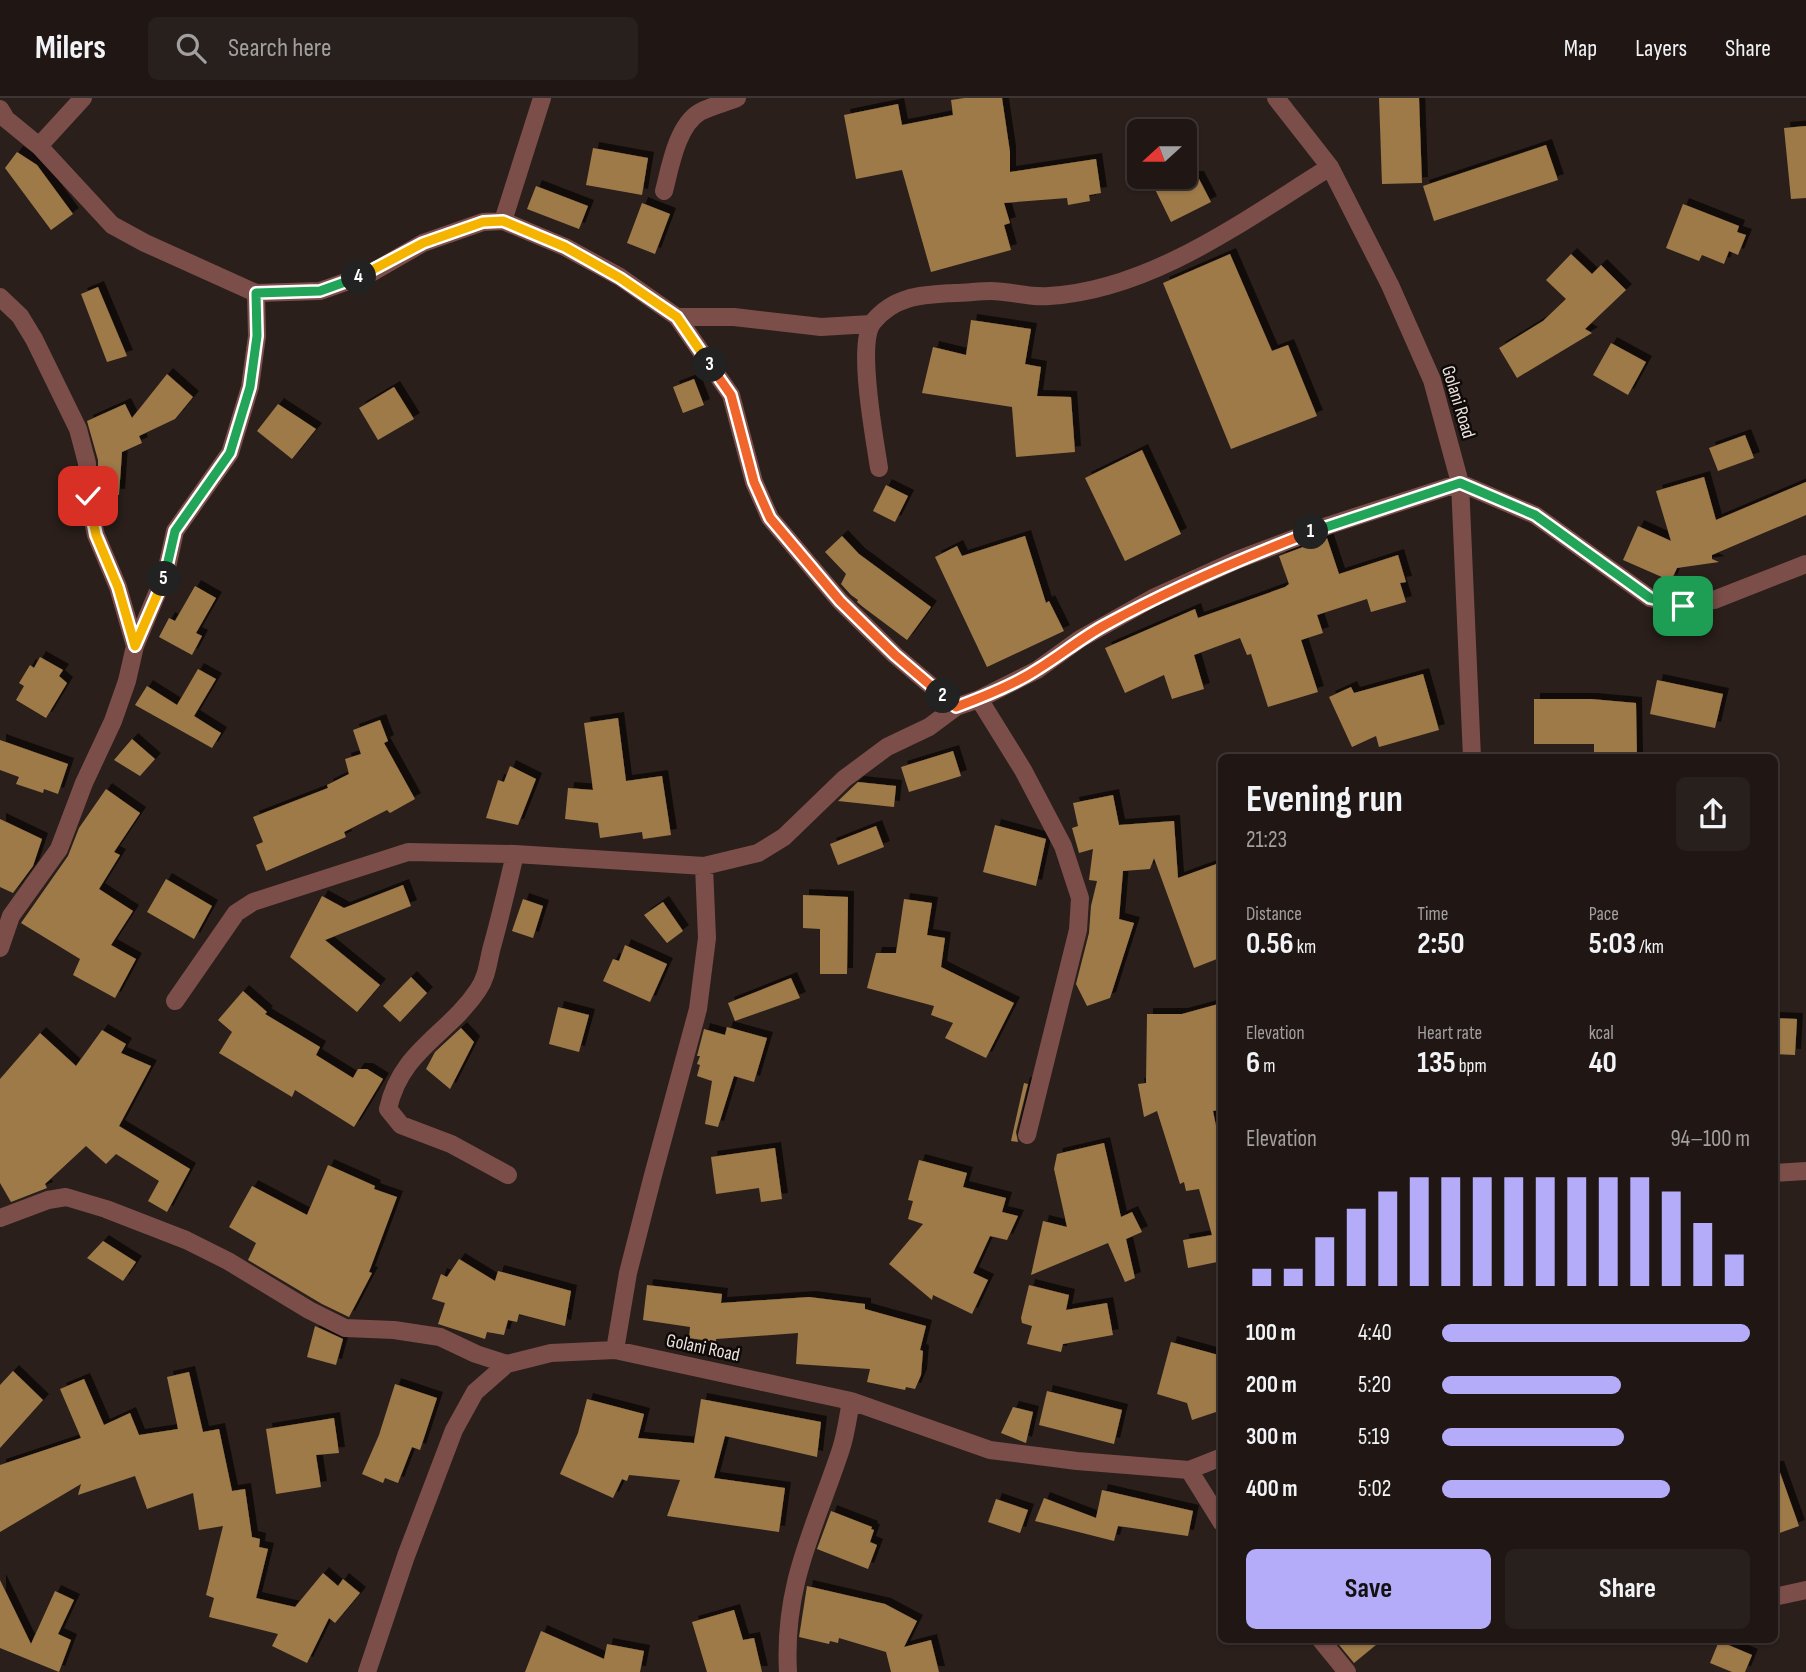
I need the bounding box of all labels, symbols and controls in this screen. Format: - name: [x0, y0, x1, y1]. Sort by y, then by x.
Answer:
- search box: [148, 17, 638, 80]
- text: Milers: [35, 28, 106, 68]
- icon: search: [172, 29, 210, 67]
- text: Search here: [228, 33, 331, 64]
- text: Map: [1564, 34, 1597, 63]
- text: Layers: [1635, 34, 1687, 63]
- text: Share: [1725, 34, 1771, 63]
- north arrow: [1127, 119, 1197, 189]
- map controls: [1127, 119, 1197, 189]
- pin: 4: [342, 260, 376, 294]
- text: 4: [354, 265, 363, 288]
- pin: 3: [692, 348, 728, 382]
- text: 3: [705, 353, 714, 376]
- street label: Golani Road: [1436, 363, 1480, 441]
- pin: [58, 466, 118, 526]
- icon: check: [69, 477, 107, 515]
- pin: 1: [1294, 514, 1328, 550]
- text: 1: [1307, 520, 1314, 543]
- pin: 5: [146, 561, 182, 596]
- text: 5: [159, 567, 168, 590]
- pin: [1653, 576, 1713, 636]
- icon: arrive: [1664, 587, 1702, 625]
- pin: 2: [926, 678, 960, 714]
- text: 2: [938, 684, 947, 707]
- text: Evening run: [1246, 777, 1403, 822]
- button: share: [1676, 777, 1750, 851]
- text: 21:23: [1246, 826, 1287, 854]
- text: Distance: [1246, 903, 1302, 926]
- text: Time: [1417, 903, 1448, 926]
- text: Pace: [1589, 903, 1619, 926]
- text: 0.56: [1246, 926, 1294, 962]
- text: 2:50: [1417, 926, 1465, 962]
- text: 5:03: [1589, 926, 1636, 962]
- text: km: [1294, 936, 1316, 959]
- text: /km: [1636, 936, 1664, 959]
- text: Elevation: [1246, 1022, 1305, 1045]
- text: Heart rate: [1417, 1022, 1482, 1045]
- text: kcal: [1589, 1022, 1614, 1045]
- text: 6: [1246, 1045, 1260, 1081]
- text: 135: [1417, 1045, 1456, 1081]
- text: 40: [1589, 1045, 1617, 1081]
- text: m: [1260, 1055, 1275, 1078]
- text: bpm: [1456, 1055, 1487, 1078]
- text: Elevation: [1246, 1125, 1317, 1153]
- text: 94–100 m: [1670, 1125, 1750, 1153]
- text: 100 m: [1246, 1319, 1296, 1347]
- text: 4:40: [1358, 1319, 1392, 1347]
- street label: Golani Road: [664, 1329, 742, 1367]
- text: 200 m: [1246, 1371, 1297, 1399]
- text: 5:20: [1358, 1371, 1391, 1399]
- text: 300 m: [1246, 1423, 1297, 1451]
- text: 5:19: [1358, 1423, 1390, 1451]
- text: 400 m: [1246, 1475, 1297, 1503]
- text: 5:02: [1358, 1475, 1391, 1503]
- button: Save: [1246, 1549, 1491, 1629]
- button: Share: [1505, 1549, 1750, 1629]

